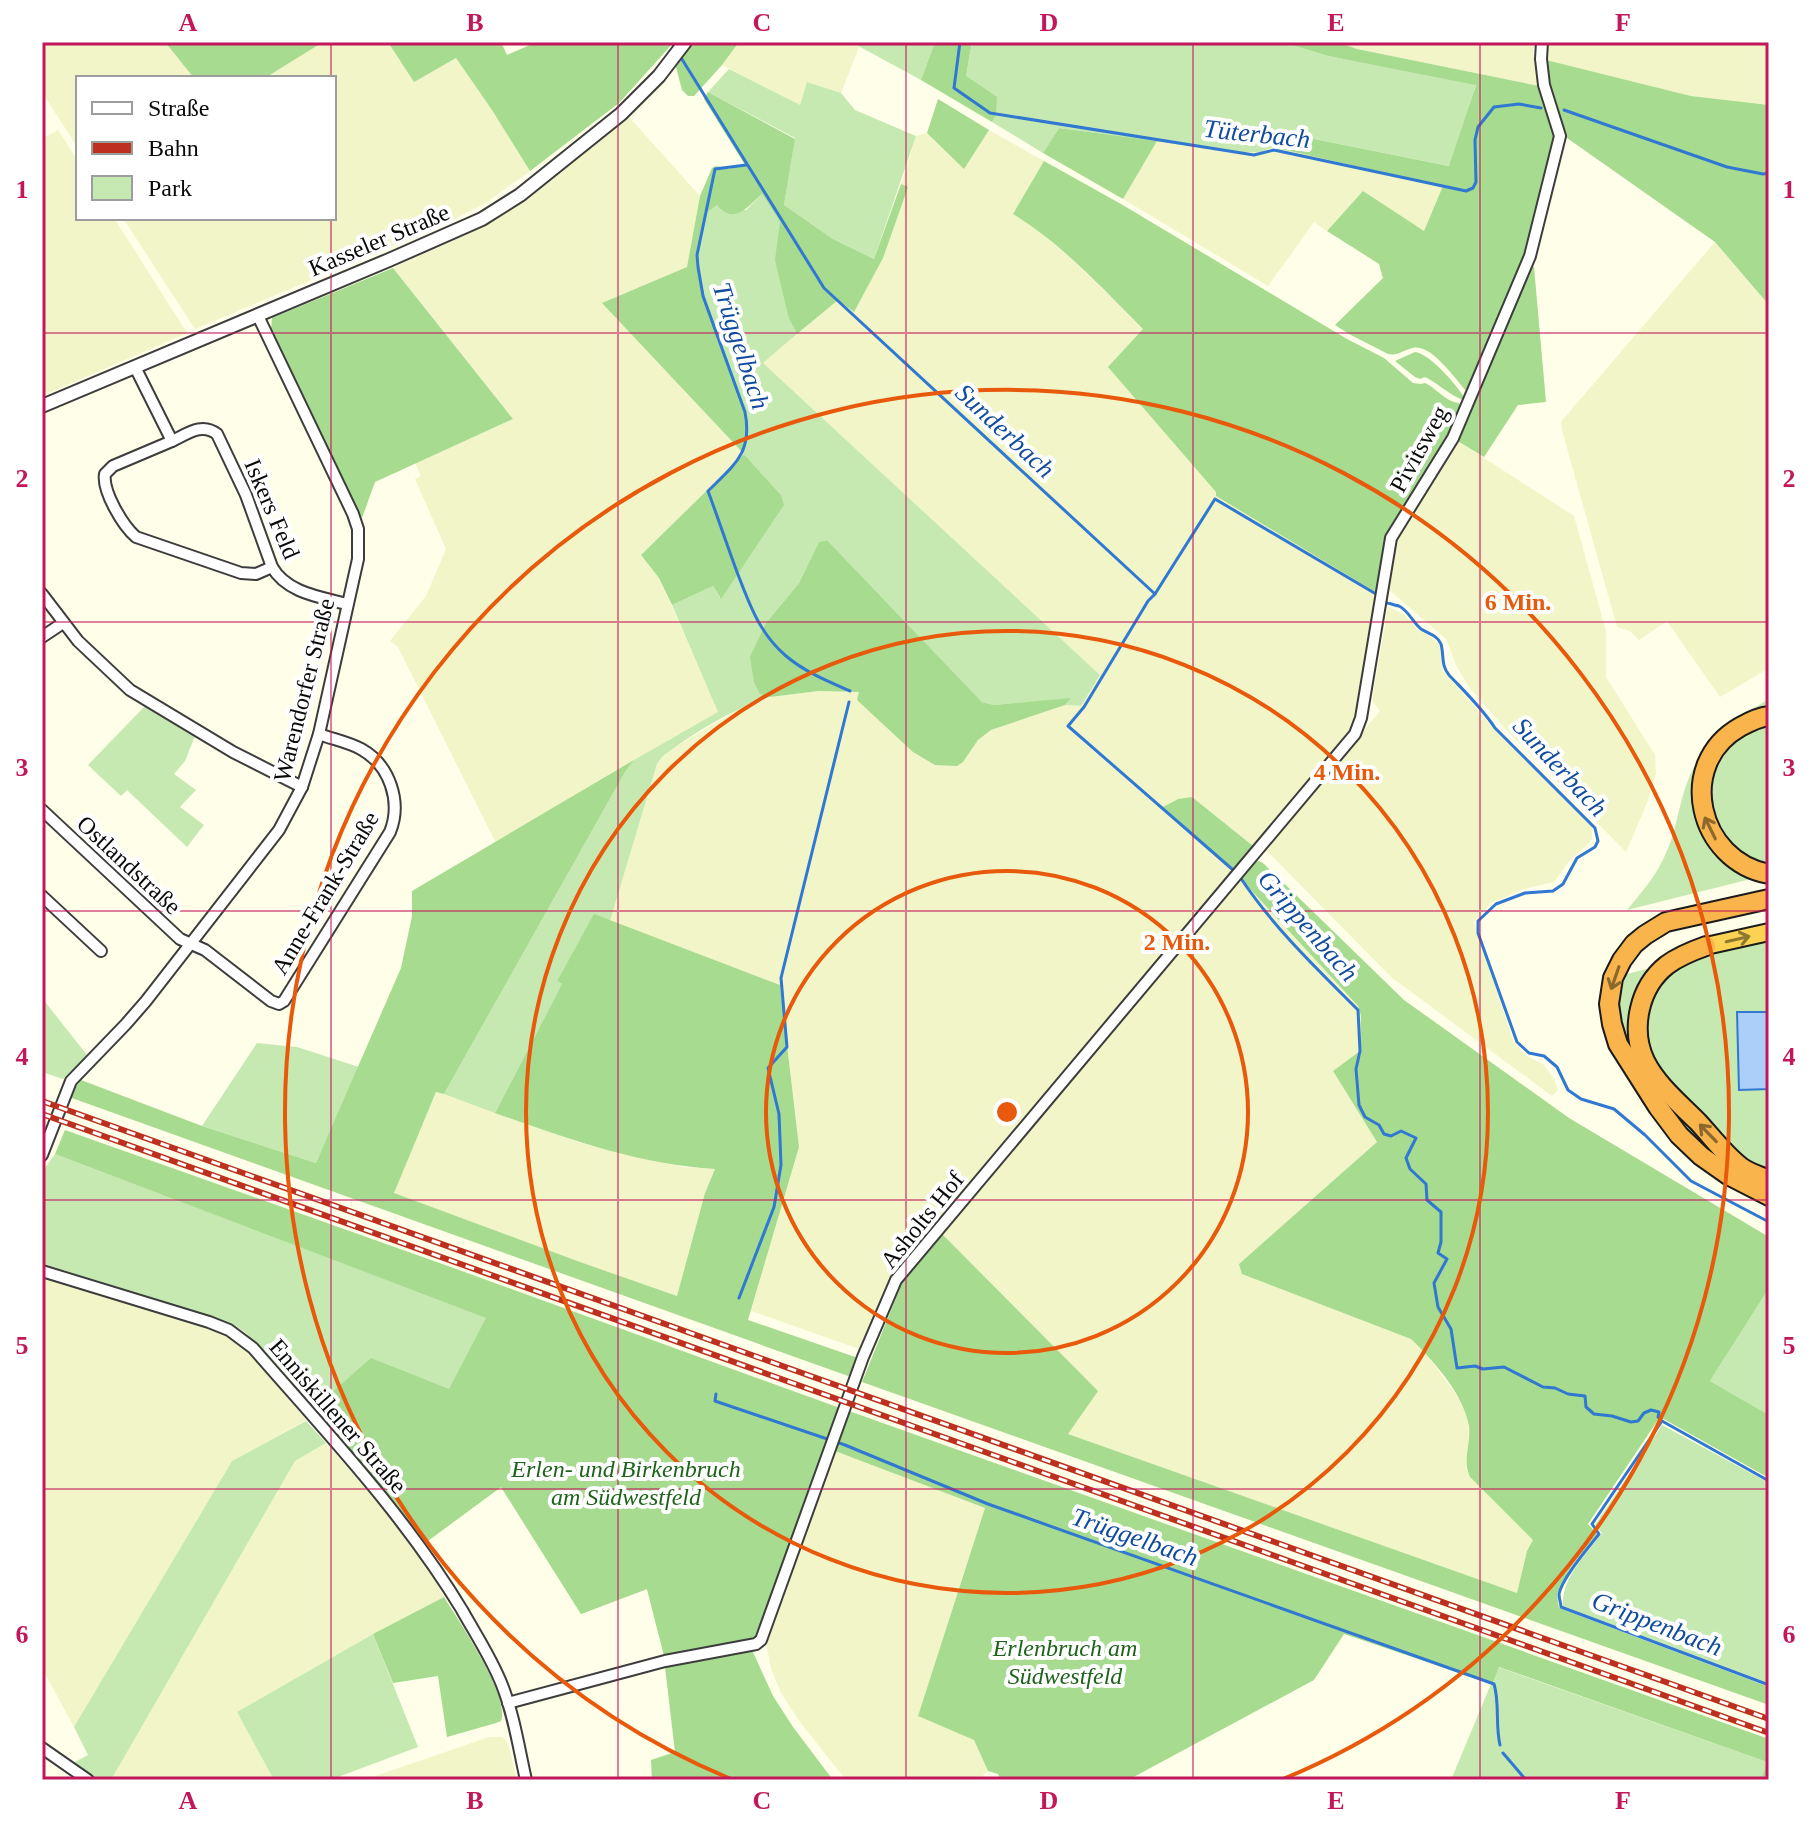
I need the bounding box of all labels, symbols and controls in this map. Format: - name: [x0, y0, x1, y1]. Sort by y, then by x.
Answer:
- text: A: [179, 8, 198, 37]
- text: B: [466, 8, 484, 37]
- text: C: [753, 8, 771, 37]
- text: D: [1040, 8, 1058, 37]
- text: E: [1327, 8, 1345, 37]
- text: F: [1615, 8, 1631, 37]
- legend: [76, 76, 336, 220]
- text: Straße: [148, 95, 209, 121]
- water label: Tüterbach: [1202, 114, 1312, 154]
- text: Bahn: [148, 135, 199, 161]
- text: 1: [16, 175, 29, 204]
- text: Park: [148, 175, 192, 201]
- text: 1: [1783, 175, 1796, 204]
- street label: Kasseler Straße: [305, 199, 453, 281]
- water label: Trüggelbach: [707, 279, 775, 413]
- water label: Sunderbach: [950, 378, 1060, 484]
- street label: Pivitsweg: [1385, 401, 1453, 497]
- street label: Iskers Feld: [239, 455, 305, 563]
- text: 2: [16, 464, 29, 493]
- text: 2: [1783, 464, 1796, 493]
- text: 6 Min.: [1485, 589, 1551, 615]
- street label: Warendorfer Straße: [269, 596, 339, 784]
- water label: Sunderbach: [1507, 712, 1613, 822]
- text: 3: [16, 753, 29, 782]
- text: 3: [1783, 753, 1796, 782]
- text: 4 Min.: [1314, 759, 1380, 785]
- street label: Anne-Frank-Straße: [266, 807, 384, 979]
- street label: Ostlandstraße: [72, 810, 186, 920]
- one-way arrow: [1702, 817, 1717, 841]
- water label: Grippenbach: [1252, 865, 1364, 987]
- text: 2 Min.: [1144, 929, 1210, 955]
- one-way arrow: [1724, 931, 1750, 946]
- one-way arrow: [1606, 965, 1621, 990]
- text: 4: [16, 1042, 29, 1071]
- text: 4: [1783, 1042, 1796, 1071]
- centre of rings: [993, 1098, 1021, 1126]
- one-way arrow: [1699, 1124, 1718, 1143]
- street label: Asholts Hof: [875, 1166, 969, 1274]
- text: 5: [16, 1331, 29, 1360]
- text: 5: [1783, 1331, 1796, 1360]
- street label: Enniskillener Straße: [264, 1334, 412, 1498]
- park label: Erlen- und Birkenbruch am Südwestfeld: [510, 1456, 741, 1510]
- water label: Trüggelbach: [1068, 1502, 1202, 1572]
- water label: Grippenbach: [1588, 1586, 1726, 1662]
- text: 6: [16, 1620, 29, 1649]
- text: 6: [1783, 1620, 1796, 1649]
- park label: Erlenbruch am Südwestfeld: [992, 1635, 1137, 1689]
- text: A: [179, 1786, 198, 1815]
- text: B: [466, 1786, 484, 1815]
- text: C: [753, 1786, 771, 1815]
- text: D: [1040, 1786, 1058, 1815]
- text: E: [1327, 1786, 1345, 1815]
- text: F: [1615, 1786, 1631, 1815]

